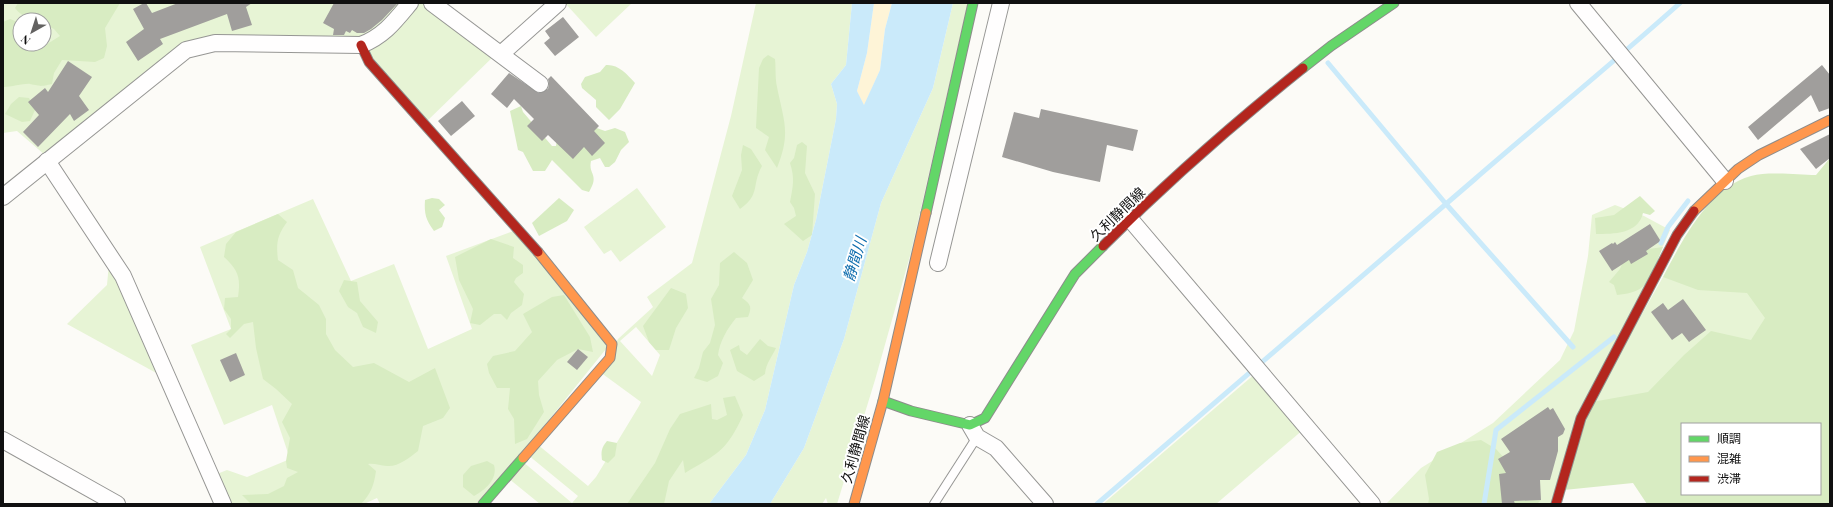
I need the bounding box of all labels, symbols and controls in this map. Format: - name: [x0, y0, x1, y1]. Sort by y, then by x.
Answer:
- north arrow: [12, 12, 52, 52]
- text: N: [18, 32, 33, 48]
- street label: 久利静間線: [1085, 183, 1149, 245]
- water label: 静間川: [838, 233, 871, 283]
- street label: 久利静間線: [836, 413, 874, 485]
- legend: [1681, 423, 1821, 495]
- text: 順調: [1717, 430, 1741, 446]
- text: 混雑: [1717, 450, 1741, 466]
- text: 渋滞: [1717, 470, 1741, 486]

